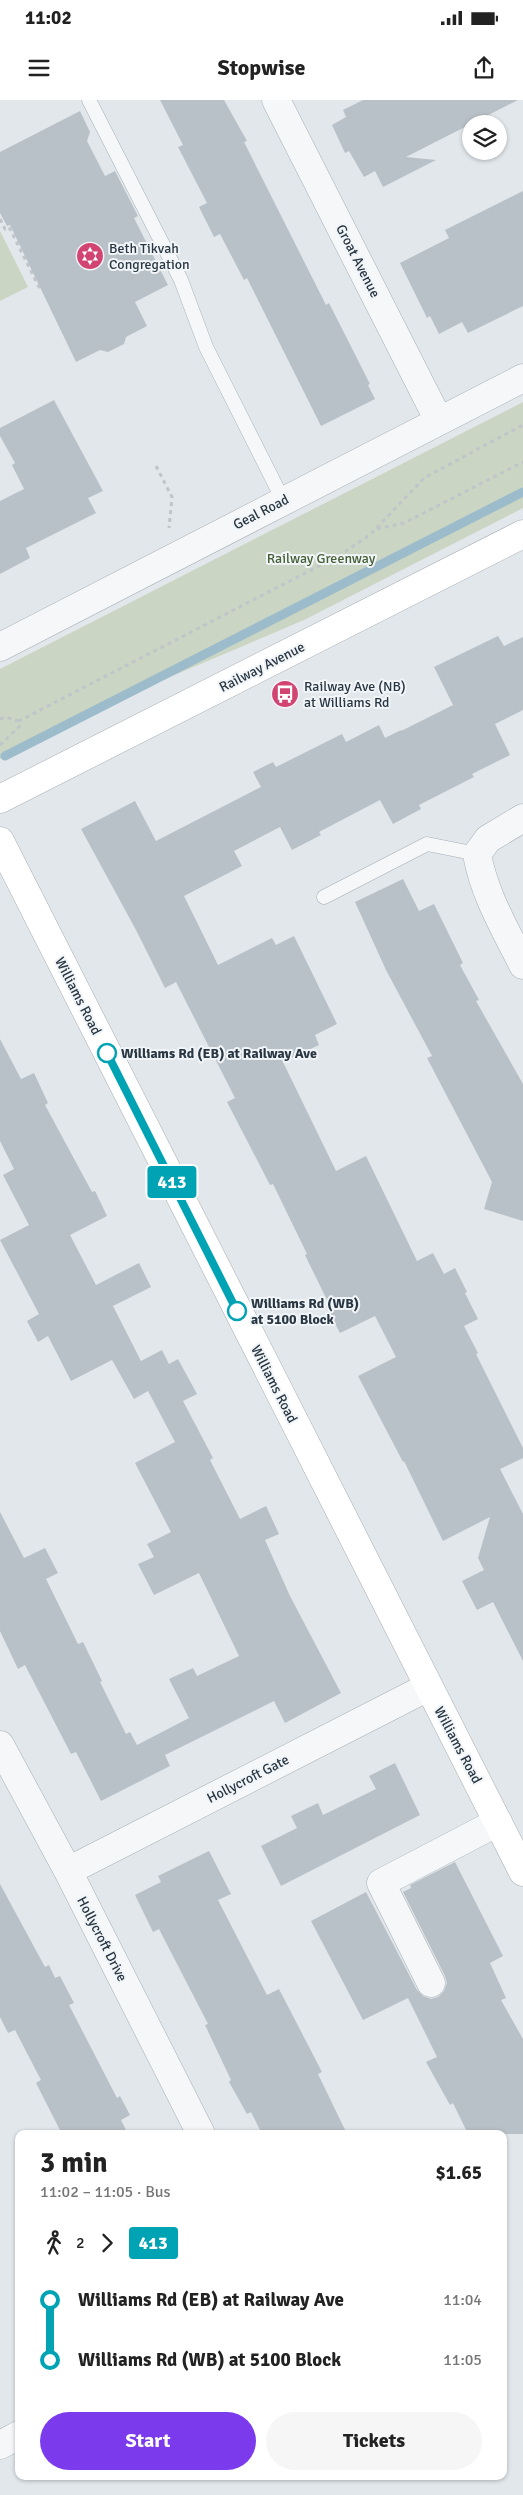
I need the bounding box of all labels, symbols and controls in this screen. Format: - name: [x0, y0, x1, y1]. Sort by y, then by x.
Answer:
- text: 11:02: [25, 6, 72, 30]
- icon: menu: [25, 54, 53, 82]
- text: Stopwise: [218, 54, 305, 81]
- icon: share: [470, 54, 498, 82]
- map controls: [462, 115, 507, 160]
- button: layers: [462, 115, 507, 160]
- street label: Groat Avenue: [332, 222, 384, 300]
- place label: Beth Tikvah Congregation: [109, 240, 190, 273]
- synagogue icon: Beth Tikvah Congregation: [75, 241, 105, 271]
- street label: Geal Road: [230, 491, 292, 533]
- park label: Railway Greenway: [267, 550, 376, 567]
- street label: Railway Avenue: [216, 638, 308, 696]
- place label: Railway Ave (NB) at Williams Rd: [304, 678, 406, 711]
- bus stop icon: Railway Ave (NB) at Williams Rd: [270, 679, 300, 709]
- street label: Williams Road: [51, 954, 105, 1038]
- marker: Williams Rd (EB) at Railway Ave: [97, 1043, 117, 1063]
- place label: Williams Rd (EB) at Railway Ave: [121, 1045, 317, 1062]
- line badge: 413: [143, 1166, 201, 1198]
- text: 413: [157, 1171, 187, 1193]
- place label: Williams Rd (WB) at 5100 Block: [251, 1295, 359, 1328]
- marker: Williams Rd (WB) at 5100 Block: [227, 1301, 247, 1321]
- street label: Williams Road: [247, 1342, 301, 1426]
- street label: Williams Road: [431, 1704, 485, 1786]
- street label: Hollycroft Gate: [204, 1751, 292, 1807]
- street label: Hollycroft Drive: [73, 1894, 131, 1984]
- text: 3 min: [40, 2146, 108, 2180]
- text: $1.65: [436, 2161, 482, 2185]
- text: 11:02 – 11:05 · Bus: [40, 2182, 171, 2202]
- icon: walk: [40, 2229, 68, 2257]
- icon: forward: [93, 2229, 121, 2257]
- text: 413: [139, 2232, 168, 2254]
- text: 2: [76, 2233, 85, 2253]
- text: Williams Rd (EB) at Railway Ave: [78, 2288, 344, 2312]
- text: 11:04: [443, 2290, 482, 2310]
- text: Williams Rd (WB) at 5100 Block: [78, 2348, 341, 2372]
- text: 11:05: [443, 2350, 482, 2370]
- button: Start: [40, 2412, 256, 2470]
- button: Tickets: [266, 2412, 482, 2470]

